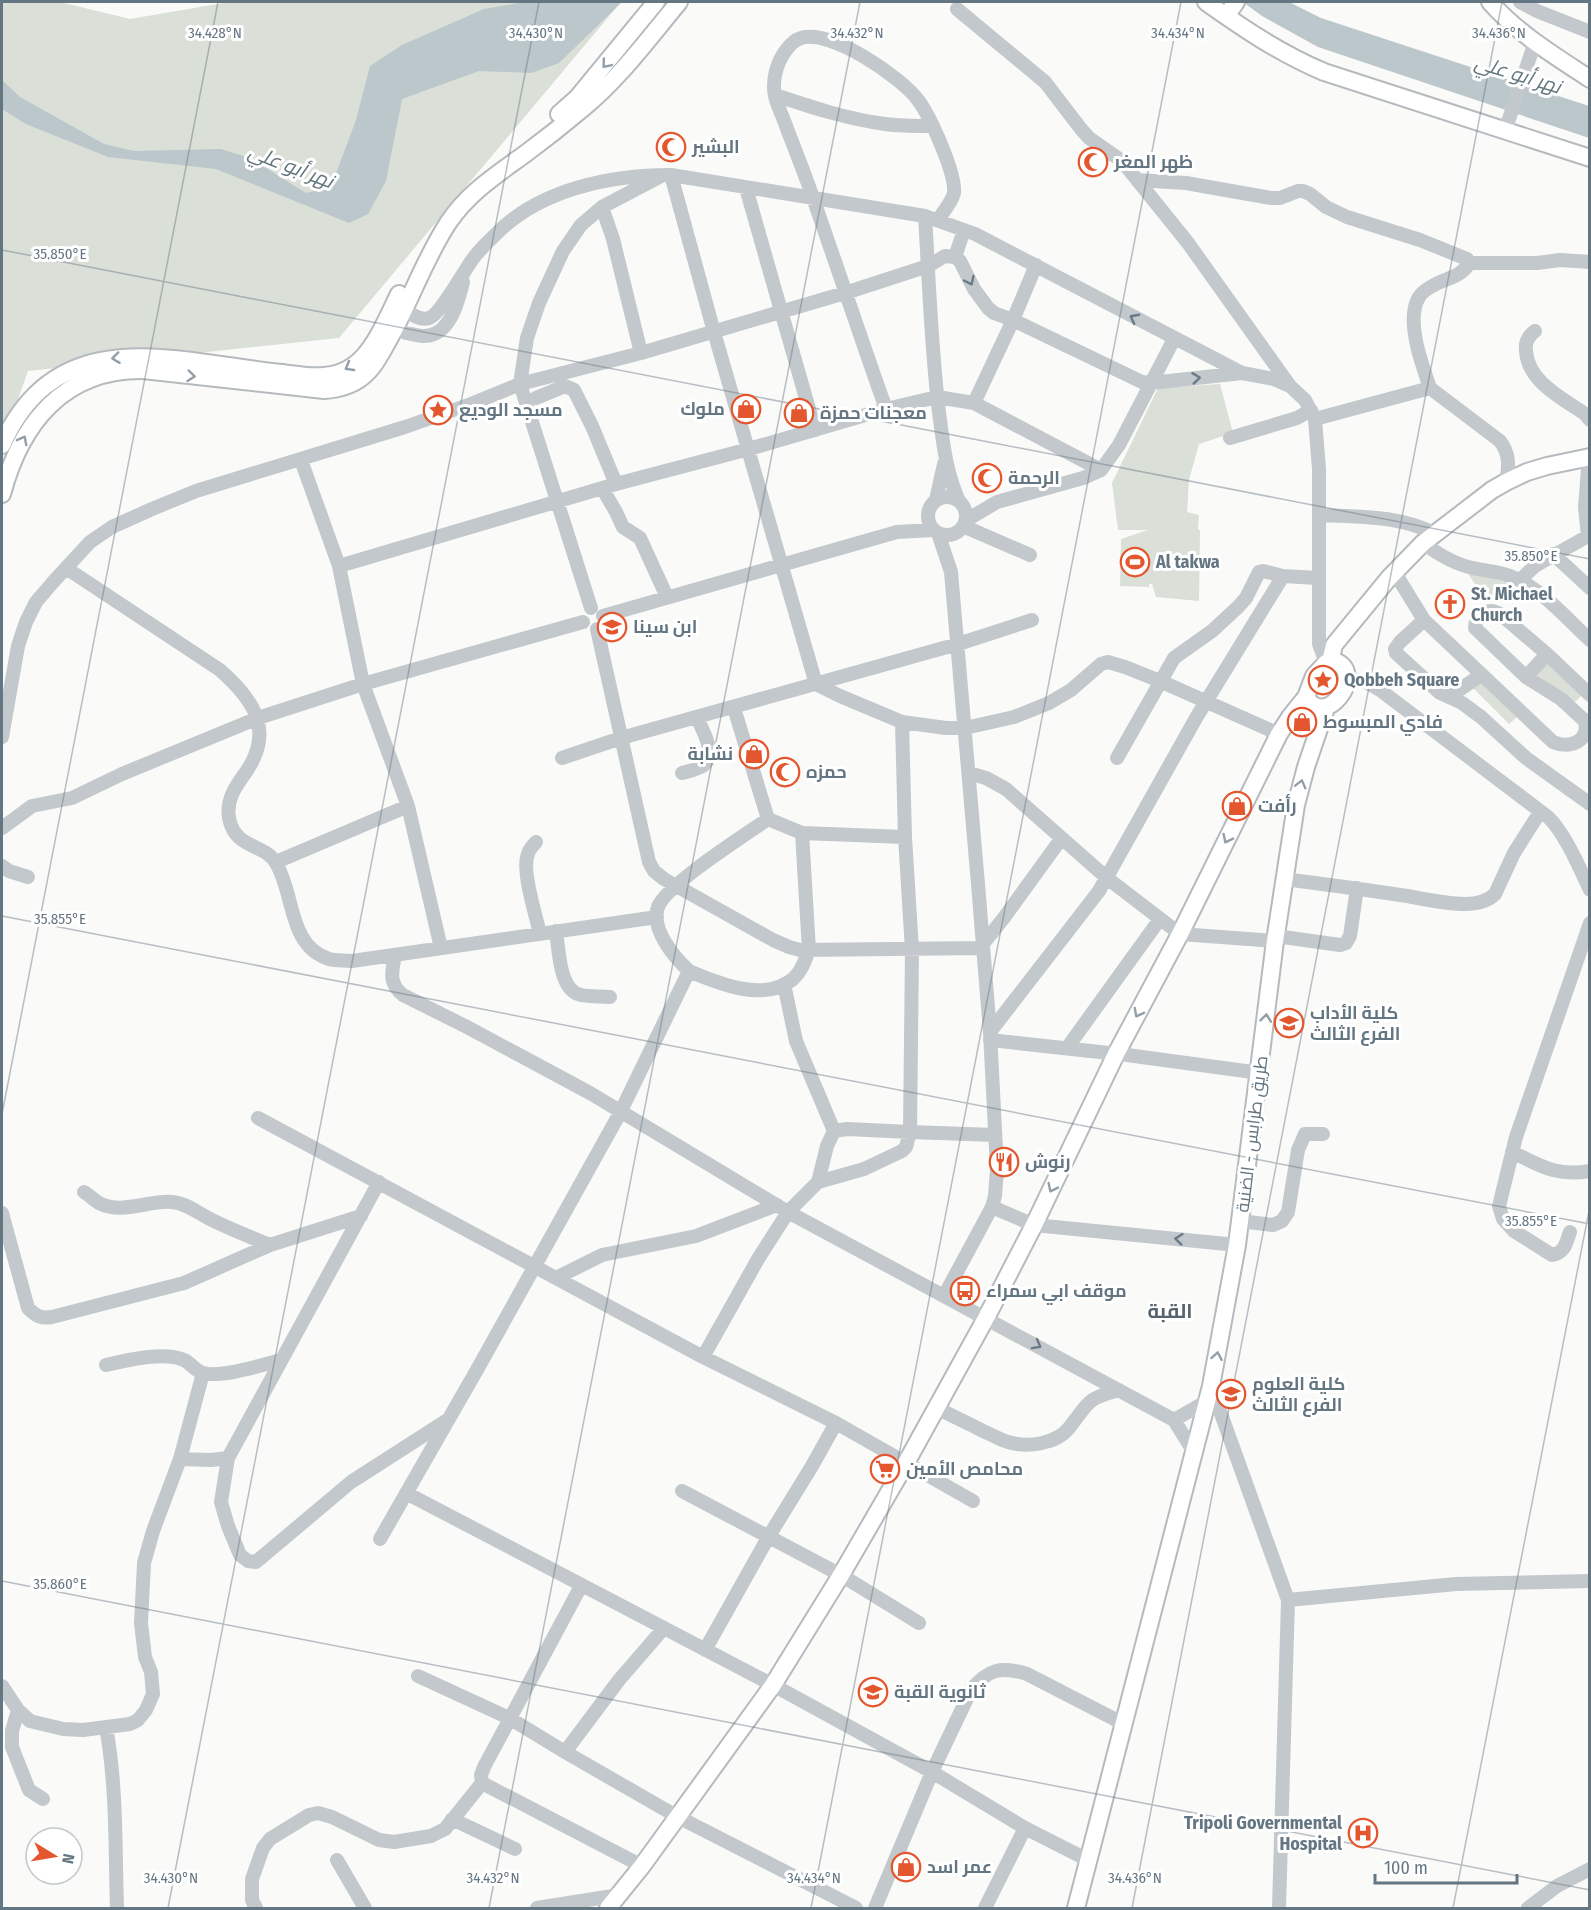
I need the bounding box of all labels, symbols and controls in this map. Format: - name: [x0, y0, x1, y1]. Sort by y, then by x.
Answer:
- text: 34.428°N: [188, 24, 242, 42]
- text: 34.430°N: [509, 24, 563, 42]
- text: 34.432°N: [830, 24, 884, 42]
- text: 34.434°N: [1151, 24, 1205, 42]
- text: 34.436°N: [1472, 24, 1526, 42]
- water label: نهر أبو علي: [1471, 49, 1567, 103]
- one-way arrow: [602, 57, 613, 68]
- mosque icon: البشير: [655, 131, 687, 163]
- place label: البشير: [691, 136, 740, 158]
- water label: نهر أبو علي: [244, 138, 340, 198]
- mosque icon: ظهر المغر: [1077, 146, 1109, 178]
- place label: ظهر المغر: [1113, 151, 1193, 173]
- text: 35.850°E: [33, 245, 87, 263]
- one-way arrow: [963, 274, 975, 285]
- one-way arrow: [1129, 314, 1140, 325]
- one-way arrow: [111, 352, 120, 364]
- one-way arrow: [345, 360, 355, 372]
- one-way arrow: [186, 369, 195, 381]
- one-way arrow: [1191, 372, 1200, 385]
- shop icon: ملوك: [730, 393, 762, 425]
- place icon: مسجد الوديع: [422, 394, 454, 426]
- shop icon: معجنات حمزة: [783, 397, 815, 429]
- place label: ملوك: [680, 398, 725, 420]
- place label: مسجد الوديع: [459, 399, 563, 422]
- place label: معجنات حمزة: [820, 402, 927, 424]
- one-way arrow: [16, 435, 27, 446]
- mosque icon: الرحمة: [971, 462, 1003, 494]
- place label: الرحمة: [1008, 467, 1060, 489]
- sports icon: Al takwa: [1119, 546, 1151, 578]
- text: 35.850°E: [1504, 547, 1558, 565]
- place label: Al takwa: [1155, 551, 1220, 573]
- place label: St. Michael Church: [1471, 583, 1553, 626]
- church icon: St. Michael Church: [1434, 588, 1466, 620]
- school or university icon: ابن سينا: [596, 611, 628, 643]
- place label: ابن سينا: [633, 616, 697, 638]
- place icon: Qobbeh Square: [1307, 664, 1339, 696]
- place label: Qobbeh Square: [1344, 669, 1459, 691]
- shop icon: فادي المبسوط: [1286, 706, 1318, 738]
- place label: فادي المبسوط: [1323, 711, 1443, 736]
- shop icon: نشابة: [738, 738, 770, 770]
- place label: نشابة: [688, 743, 733, 765]
- mosque icon: حمزه: [769, 756, 801, 788]
- place label: حمزه: [806, 761, 847, 783]
- one-way arrow: [1294, 779, 1307, 789]
- shop icon: رأفت: [1221, 790, 1253, 822]
- place label: رأفت: [1258, 793, 1297, 817]
- one-way arrow: [1223, 833, 1234, 844]
- text: 35.855°E: [34, 910, 86, 928]
- place label: كلية الأداب الفرع الثالث: [1310, 1002, 1400, 1046]
- one-way arrow: [1134, 1006, 1145, 1017]
- school or university icon: كلية الأداب الفرع الثالث: [1273, 1007, 1305, 1039]
- one-way arrow: [1259, 1013, 1272, 1022]
- street label: طريق طرابس - الضنية: [1231, 1055, 1274, 1214]
- restaurant icon: رنوش: [988, 1146, 1020, 1178]
- place label: رنوش: [1025, 1151, 1071, 1173]
- one-way arrow: [1048, 1181, 1060, 1192]
- text: 35.855°E: [1505, 1212, 1557, 1230]
- one-way arrow: [1175, 1233, 1184, 1246]
- bus stop icon: موقف ابي سمراء: [949, 1275, 981, 1307]
- place label: موقف ابي سمراء: [986, 1280, 1127, 1306]
- district label: القبة: [1147, 1299, 1193, 1323]
- one-way arrow: [1031, 1338, 1041, 1350]
- one-way arrow: [1210, 1352, 1223, 1362]
- place label: كلية العلوم الفرع الثالث: [1252, 1373, 1345, 1417]
- school or university icon: كلية العلوم الفرع الثالث: [1215, 1378, 1247, 1410]
- supermarket icon: محامص الأمين: [869, 1453, 901, 1485]
- place label: محامص الأمين: [906, 1458, 1023, 1480]
- text: 35.860°E: [33, 1575, 87, 1593]
- school or university icon: ثانوية القبة: [857, 1676, 889, 1708]
- place label: ثانوية القبة: [894, 1681, 986, 1703]
- place label: Tripoli Governmental Hospital: [1184, 1812, 1342, 1855]
- hospital icon: Tripoli Governmental Hospital: [1347, 1817, 1379, 1849]
- north arrow: [24, 1826, 84, 1886]
- scale bar: [1375, 1847, 1518, 1885]
- shop icon: عمر اسد: [890, 1851, 922, 1883]
- text: N: [58, 1852, 78, 1865]
- place label: عمر اسد: [927, 1856, 992, 1878]
- text: 100 m: [1384, 1857, 1428, 1879]
- text: 34.430°N: [144, 1869, 198, 1887]
- text: 34.432°N: [466, 1869, 520, 1887]
- text: 34.434°N: [787, 1869, 841, 1887]
- text: 34.436°N: [1108, 1869, 1162, 1887]

